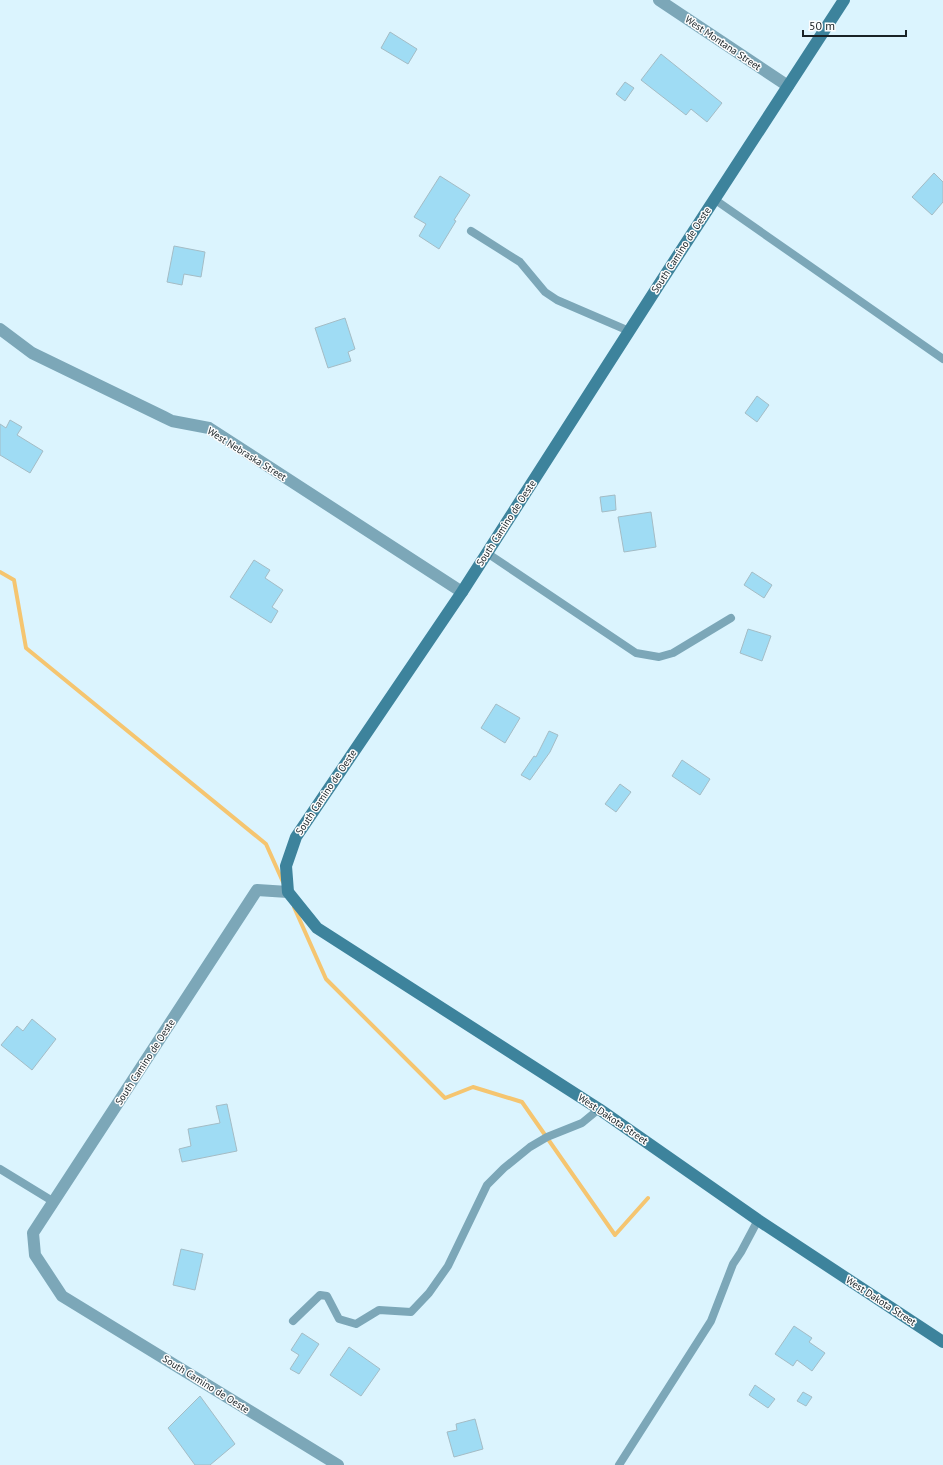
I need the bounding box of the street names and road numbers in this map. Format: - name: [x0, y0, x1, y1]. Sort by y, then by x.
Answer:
- street label: West Montana Street: [682, 13, 764, 74]
- street label: South Camino de Oeste: [648, 205, 714, 295]
- street label: West Nebraska Street: [205, 424, 290, 484]
- street label: South Camino de Oeste: [473, 478, 539, 568]
- street label: South Camino de Oeste: [293, 747, 359, 837]
- street label: South Camino de Oeste: [112, 1017, 178, 1107]
- street label: West Dakota Street: [576, 1091, 651, 1147]
- street label: West Dakota Street: [843, 1273, 919, 1329]
- street label: South Camino de Oeste: [160, 1352, 252, 1416]

